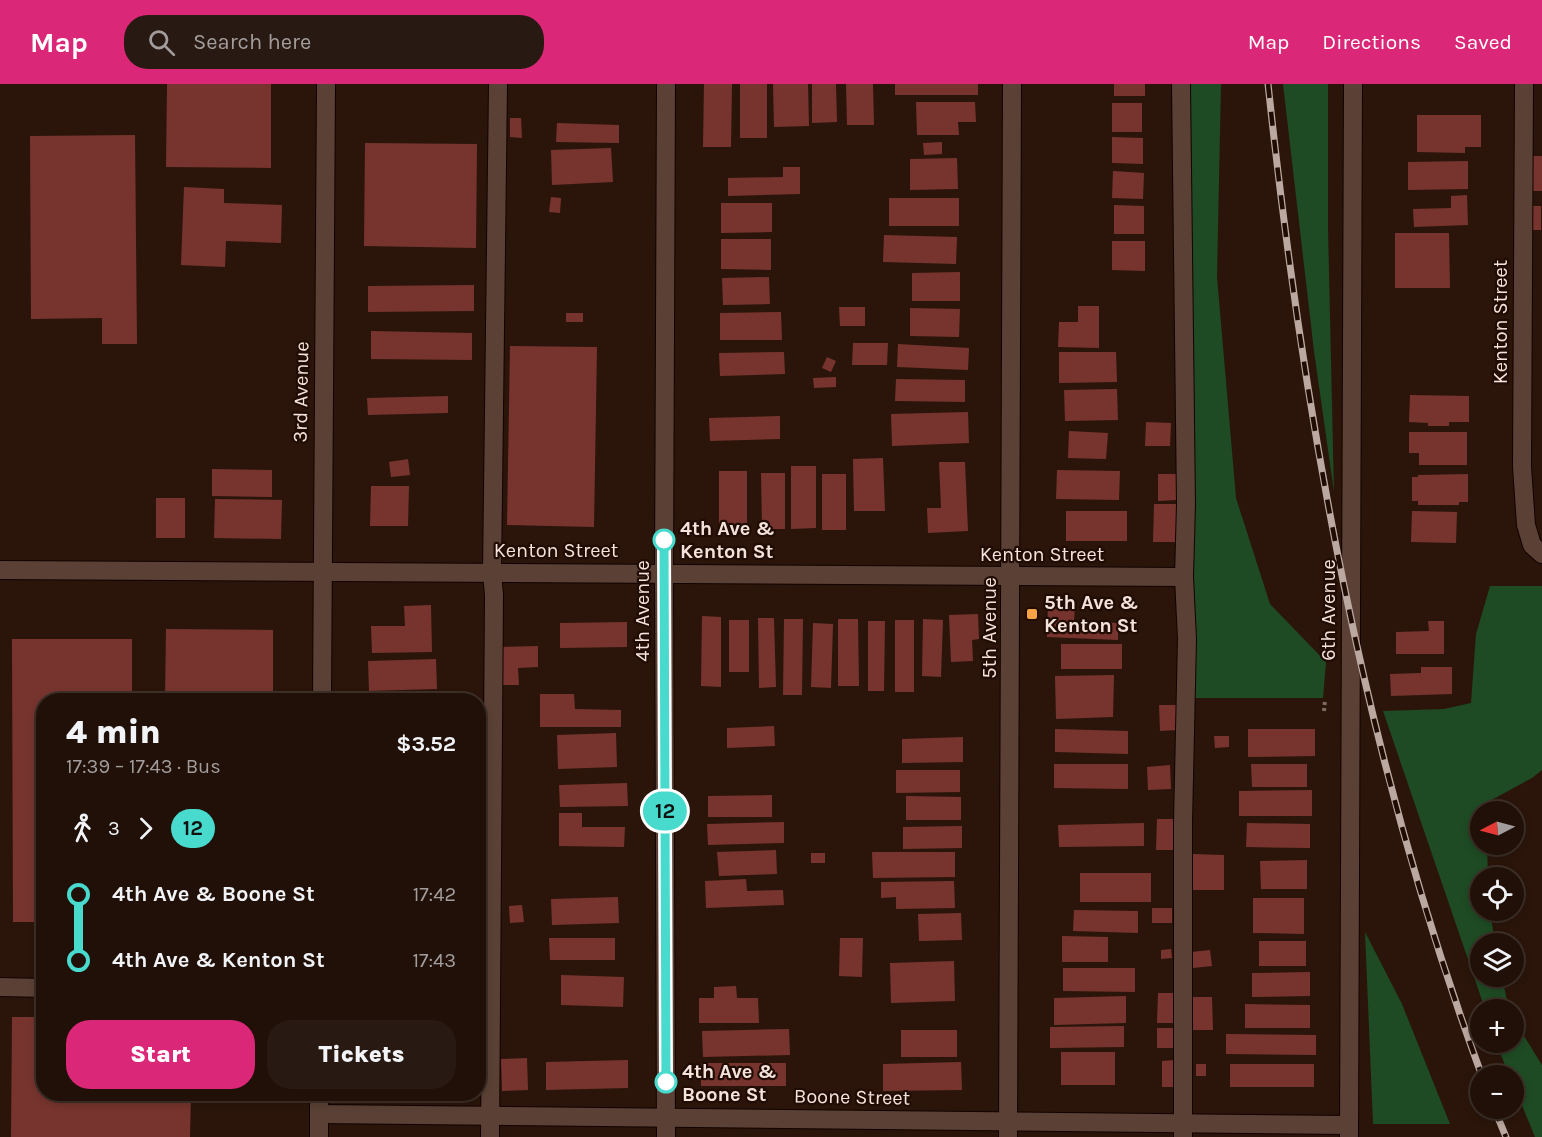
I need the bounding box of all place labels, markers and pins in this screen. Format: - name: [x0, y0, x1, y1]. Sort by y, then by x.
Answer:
- place label: 4th Ave & Kenton St: [680, 517, 775, 563]
- marker: 4th Ave & Kenton St: [653, 529, 675, 551]
- place label: 5th Ave & Kenton St: [1044, 591, 1139, 637]
- marker: 5th Ave & Kenton St: [1025, 607, 1039, 621]
- place label: 4th Ave & Boone St: [682, 1060, 777, 1106]
- marker: 4th Ave & Boone St: [655, 1071, 677, 1093]

